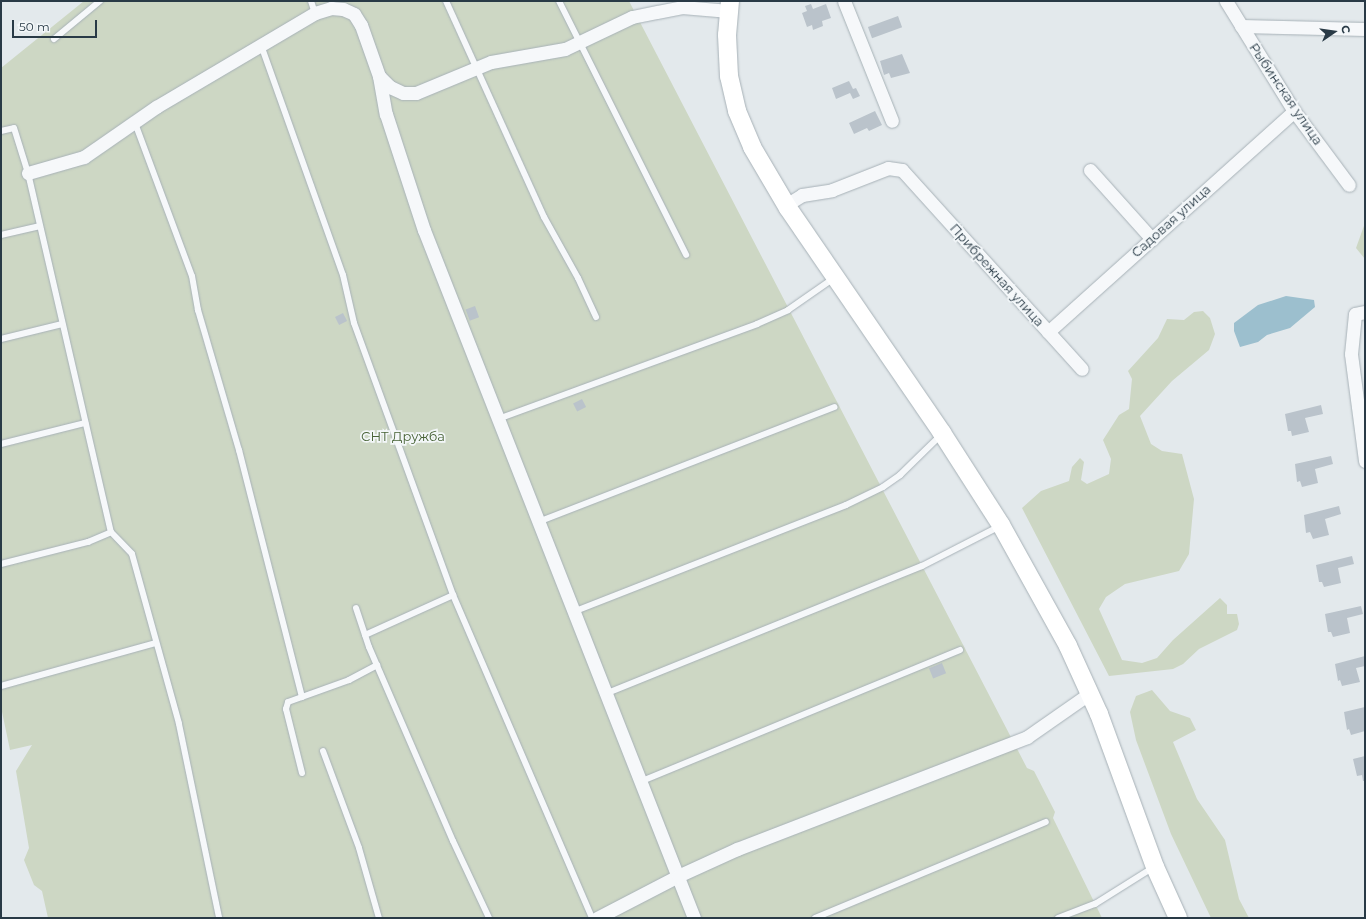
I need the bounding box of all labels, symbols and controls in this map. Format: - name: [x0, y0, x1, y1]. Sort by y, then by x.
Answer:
- scale bar: [14, 12, 99, 38]
- north arrow: [1314, 12, 1354, 52]
- text: 50 m: [19, 19, 50, 34]
- text: С: [1338, 24, 1353, 35]
- street label: Рыбинская улица: [1246, 40, 1326, 148]
- street label: Садовая улица: [1128, 181, 1214, 261]
- street label: Прибрежная улица: [947, 220, 1047, 330]
- park label: СНТ Дружба: [361, 428, 445, 444]

